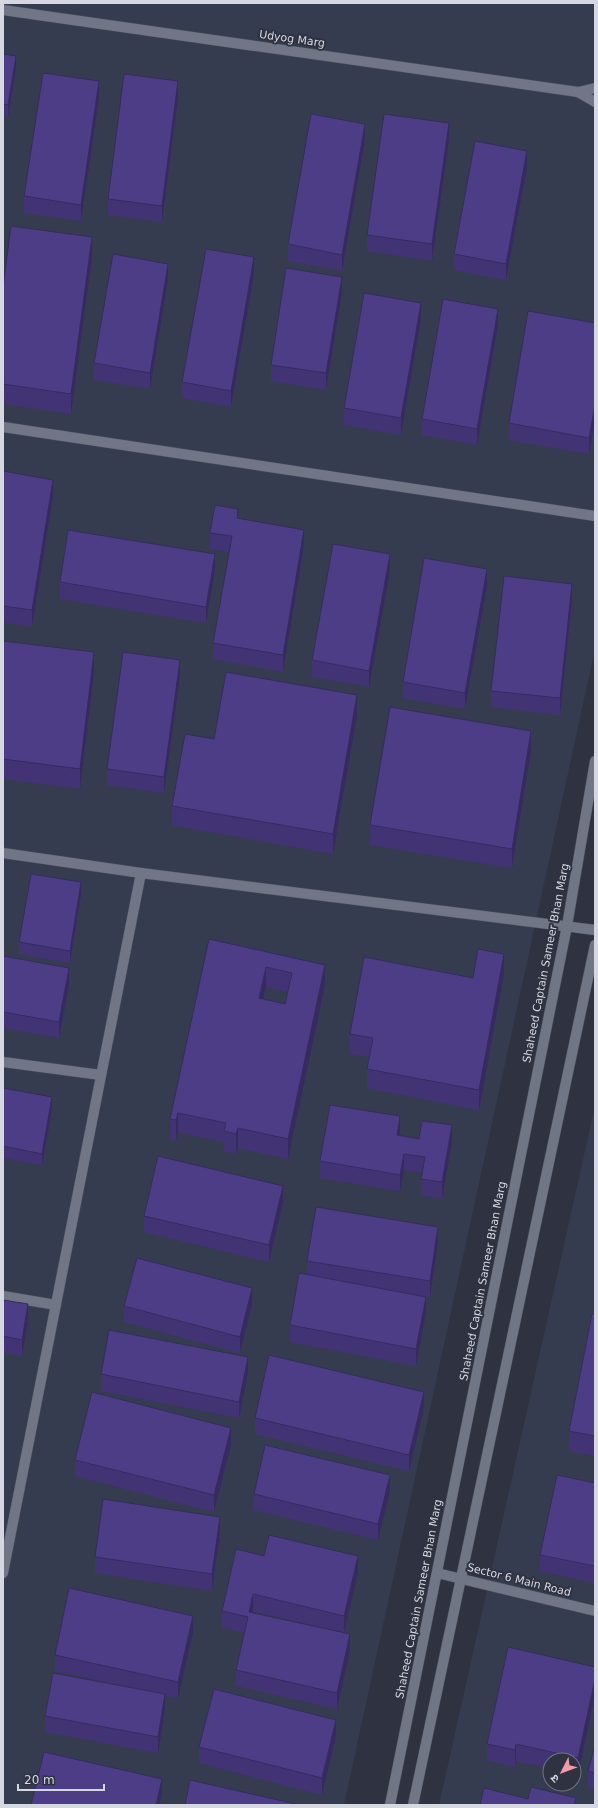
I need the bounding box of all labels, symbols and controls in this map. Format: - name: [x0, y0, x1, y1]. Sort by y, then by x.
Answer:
- street label: Udyog Marg: [258, 28, 326, 50]
- street label: Shaheed Captain Sameer Bhan Marg: [520, 862, 572, 1064]
- street label: Shaheed Captain Sameer Bhan Marg: [457, 1180, 509, 1382]
- street label: Shaheed Captain Sameer Bhan Marg: [393, 1498, 445, 1700]
- street label: Sector 6 Main Road: [466, 1561, 572, 1599]
- north arrow: [542, 1752, 582, 1792]
- scale bar: [18, 1766, 104, 1792]
- text: उ: [548, 1771, 562, 1785]
- text: 20 m: [24, 1773, 55, 1787]

